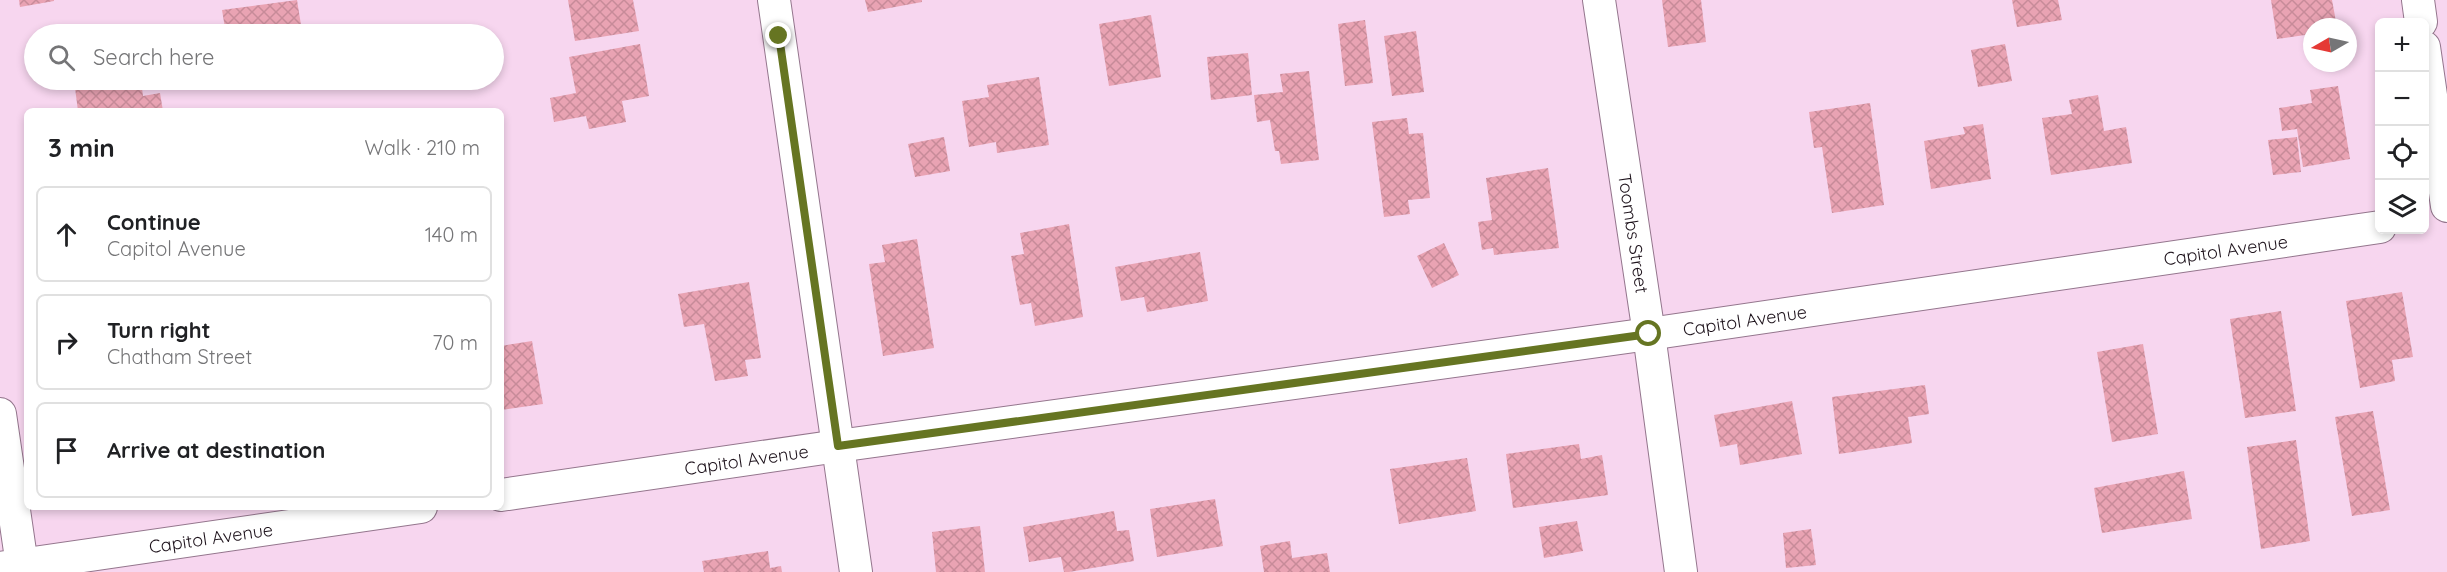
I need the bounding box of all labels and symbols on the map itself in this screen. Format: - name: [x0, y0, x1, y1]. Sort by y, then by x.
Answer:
- north arrow: [2303, 18, 2357, 72]
- route end: [765, 22, 791, 48]
- street label: Toombs Street: [1614, 172, 1654, 295]
- street label: Capitol Avenue: [2162, 229, 2289, 270]
- street label: Capitol Avenue: [1681, 300, 1808, 340]
- route start: [1635, 320, 1661, 346]
- street label: Capitol Avenue: [683, 439, 810, 480]
- street label: Capitol Avenue: [147, 517, 274, 558]

